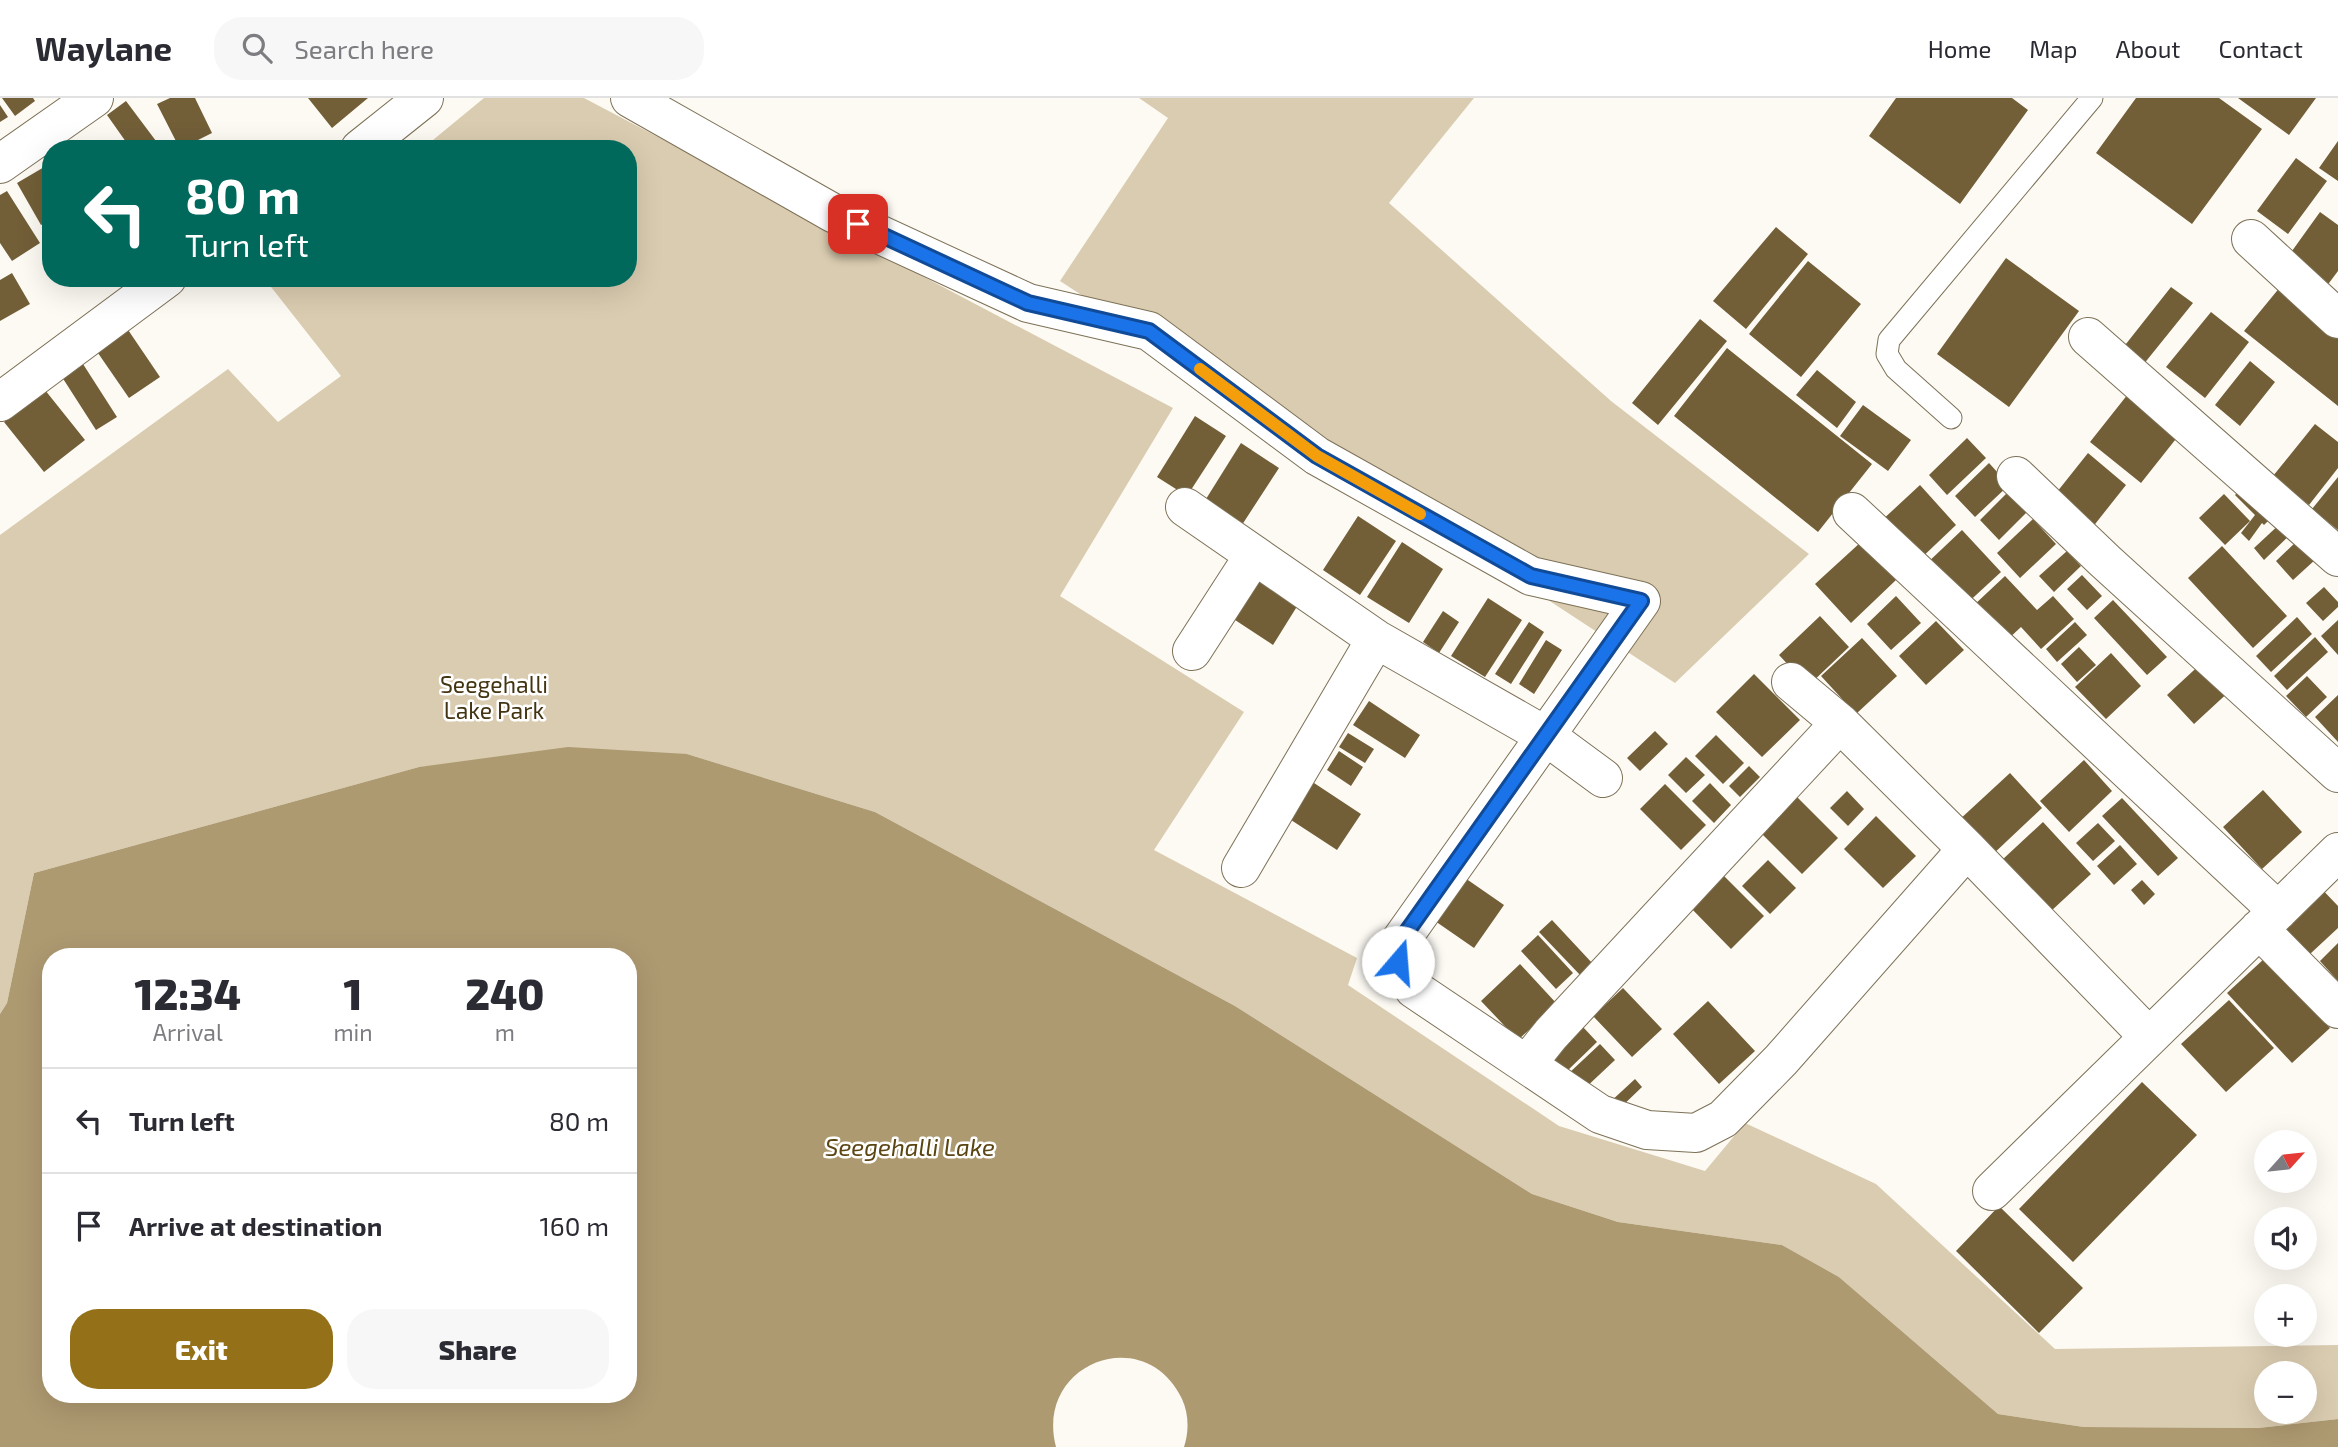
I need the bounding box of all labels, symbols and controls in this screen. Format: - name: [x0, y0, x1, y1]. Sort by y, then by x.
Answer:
- search box: [214, 17, 704, 80]
- text: Waylane: [35, 28, 172, 68]
- icon: search: [238, 29, 276, 67]
- text: Search here: [294, 33, 434, 64]
- text: Home: [1928, 34, 1991, 63]
- text: Map: [2029, 34, 2077, 63]
- text: About: [2115, 34, 2181, 63]
- text: Contact: [2219, 34, 2303, 63]
- text: 80 m: [185, 165, 300, 224]
- icon: left: [70, 168, 161, 259]
- pin: [828, 194, 888, 254]
- icon: arrive: [839, 205, 877, 243]
- text: Turn left: [185, 225, 309, 263]
- park label: Seegehalli Lake Park: [440, 670, 548, 724]
- position arrow: [1361, 925, 1435, 999]
- text: 12:34: [135, 968, 241, 1018]
- text: 1: [344, 968, 363, 1018]
- text: 240: [465, 968, 544, 1018]
- text: Arrival: [153, 1018, 223, 1046]
- text: min: [333, 1018, 373, 1046]
- text: m: [495, 1018, 515, 1046]
- icon: left: [70, 1102, 108, 1140]
- text: Turn left: [129, 1105, 235, 1136]
- text: 80 m: [549, 1105, 609, 1136]
- north arrow: [2254, 1130, 2317, 1194]
- map controls: [2254, 1130, 2317, 1424]
- water label: Seegehalli Lake: [825, 1132, 995, 1161]
- icon: arrive: [70, 1207, 108, 1245]
- button: sound: [2254, 1207, 2317, 1270]
- text: Arrive at destination: [129, 1210, 382, 1241]
- text: 160 m: [540, 1210, 609, 1241]
- button: +: [2254, 1284, 2317, 1347]
- button: Exit: [70, 1309, 333, 1389]
- button: Share: [347, 1309, 609, 1389]
- button: −: [2254, 1361, 2317, 1424]

